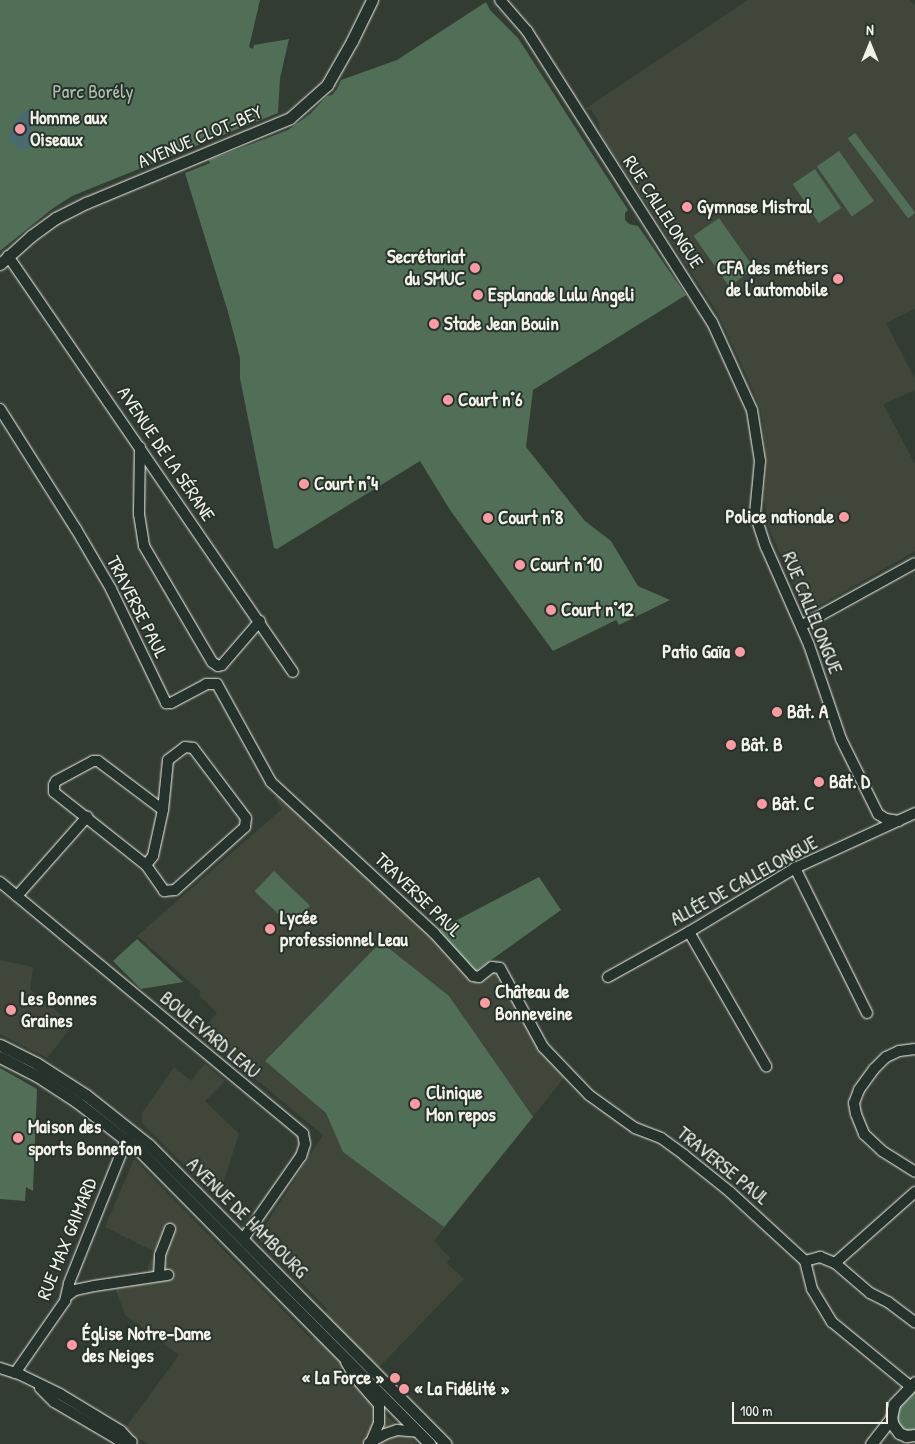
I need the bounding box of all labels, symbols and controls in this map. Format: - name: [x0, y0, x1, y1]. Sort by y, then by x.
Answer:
- north arrow: [845, 20, 895, 70]
- text: N: [866, 20, 874, 39]
- park label: Parc Borély: [53, 81, 133, 103]
- street label: AVENUE CLOT-BEY: [134, 101, 266, 173]
- place label: Homme aux Oiseaux: [30, 107, 108, 151]
- marker: Homme aux Oiseaux: [14, 123, 26, 135]
- street label: RUE CALLELONGUE: [618, 151, 708, 273]
- place label: Gymnase Mistral: [697, 196, 812, 218]
- marker: Gymnase Mistral: [681, 201, 693, 213]
- place label: Secrétariat du SMUC: [387, 246, 465, 290]
- place label: CFA des métiers de l'automobile: [717, 257, 828, 301]
- marker: Secrétariat du SMUC: [469, 262, 481, 274]
- marker: CFA des métiers de l'automobile: [832, 273, 844, 285]
- place label: Esplanade Lulu Angeli: [488, 284, 635, 306]
- marker: Esplanade Lulu Angeli: [472, 289, 484, 301]
- place label: Stade Jean Bouin: [444, 313, 559, 335]
- marker: Stade Jean Bouin: [428, 318, 440, 330]
- street label: AVENUE DE LA SÉRANE: [112, 382, 220, 526]
- place label: Court n°6: [458, 389, 522, 411]
- marker: Court n°6: [442, 394, 454, 406]
- place label: Court n°4: [314, 473, 378, 495]
- marker: Court n°4: [298, 478, 310, 490]
- place label: Police nationale: [725, 506, 834, 528]
- place label: Court n°8: [498, 507, 563, 529]
- marker: Police nationale: [838, 511, 850, 523]
- marker: Court n°8: [482, 512, 494, 524]
- street label: RUE CALLELONGUE: [777, 549, 847, 677]
- street label: TRAVERSE PAUL: [101, 552, 173, 662]
- place label: Court n°10: [530, 554, 602, 576]
- marker: Court n°10: [514, 559, 526, 571]
- place label: Court n°12: [561, 599, 634, 621]
- marker: Court n°12: [545, 604, 557, 616]
- place label: Patio Gaïa: [662, 641, 730, 663]
- marker: Patio Gaïa: [734, 646, 746, 658]
- place label: Bât. A: [787, 701, 828, 723]
- marker: Bât. A: [771, 706, 783, 718]
- place label: Bât. B: [741, 734, 783, 756]
- marker: Bât. B: [725, 739, 737, 751]
- place label: Bât. D: [829, 771, 870, 793]
- marker: Bât. D: [813, 776, 825, 788]
- place label: Bât. C: [772, 793, 814, 815]
- marker: Bât. C: [756, 798, 768, 810]
- street label: ALLÉE DE CALLELONGUE: [667, 831, 821, 931]
- street label: TRAVERSE PAUL: [370, 848, 466, 942]
- place label: Lycée professionnel Leau: [280, 907, 408, 951]
- marker: Lycée professionnel Leau: [264, 923, 276, 935]
- place label: Château de Bonneveine: [495, 981, 573, 1025]
- street label: BOULEVARD LEAU: [155, 987, 265, 1083]
- place label: Les Bonnes Graines: [21, 988, 97, 1032]
- marker: Château de Bonneveine: [479, 997, 491, 1009]
- marker: Les Bonnes Graines: [5, 1004, 17, 1016]
- place label: Clinique Mon repos: [426, 1082, 496, 1126]
- marker: Clinique Mon repos: [408, 1097, 422, 1111]
- place label: Maison des sports Bonnefon: [28, 1116, 142, 1160]
- street label: TRAVERSE PAUL: [672, 1122, 774, 1210]
- marker: Maison des sports Bonnefon: [12, 1132, 24, 1144]
- street label: AVENUE DE HAMBOURG: [182, 1153, 312, 1283]
- street label: RUE MAX GAIMARD: [32, 1175, 102, 1303]
- place label: Église Notre-Dame des Neiges: [82, 1323, 211, 1367]
- marker: Église Notre-Dame des Neiges: [66, 1339, 78, 1351]
- place label: « La Force »: [302, 1367, 385, 1389]
- marker: « La Force »: [389, 1372, 401, 1384]
- place label: « La Fidélité »: [414, 1378, 510, 1400]
- marker: « La Fidélité »: [398, 1383, 410, 1395]
- scale bar: [735, 1392, 891, 1424]
- text: 100 m: [740, 1400, 773, 1421]

